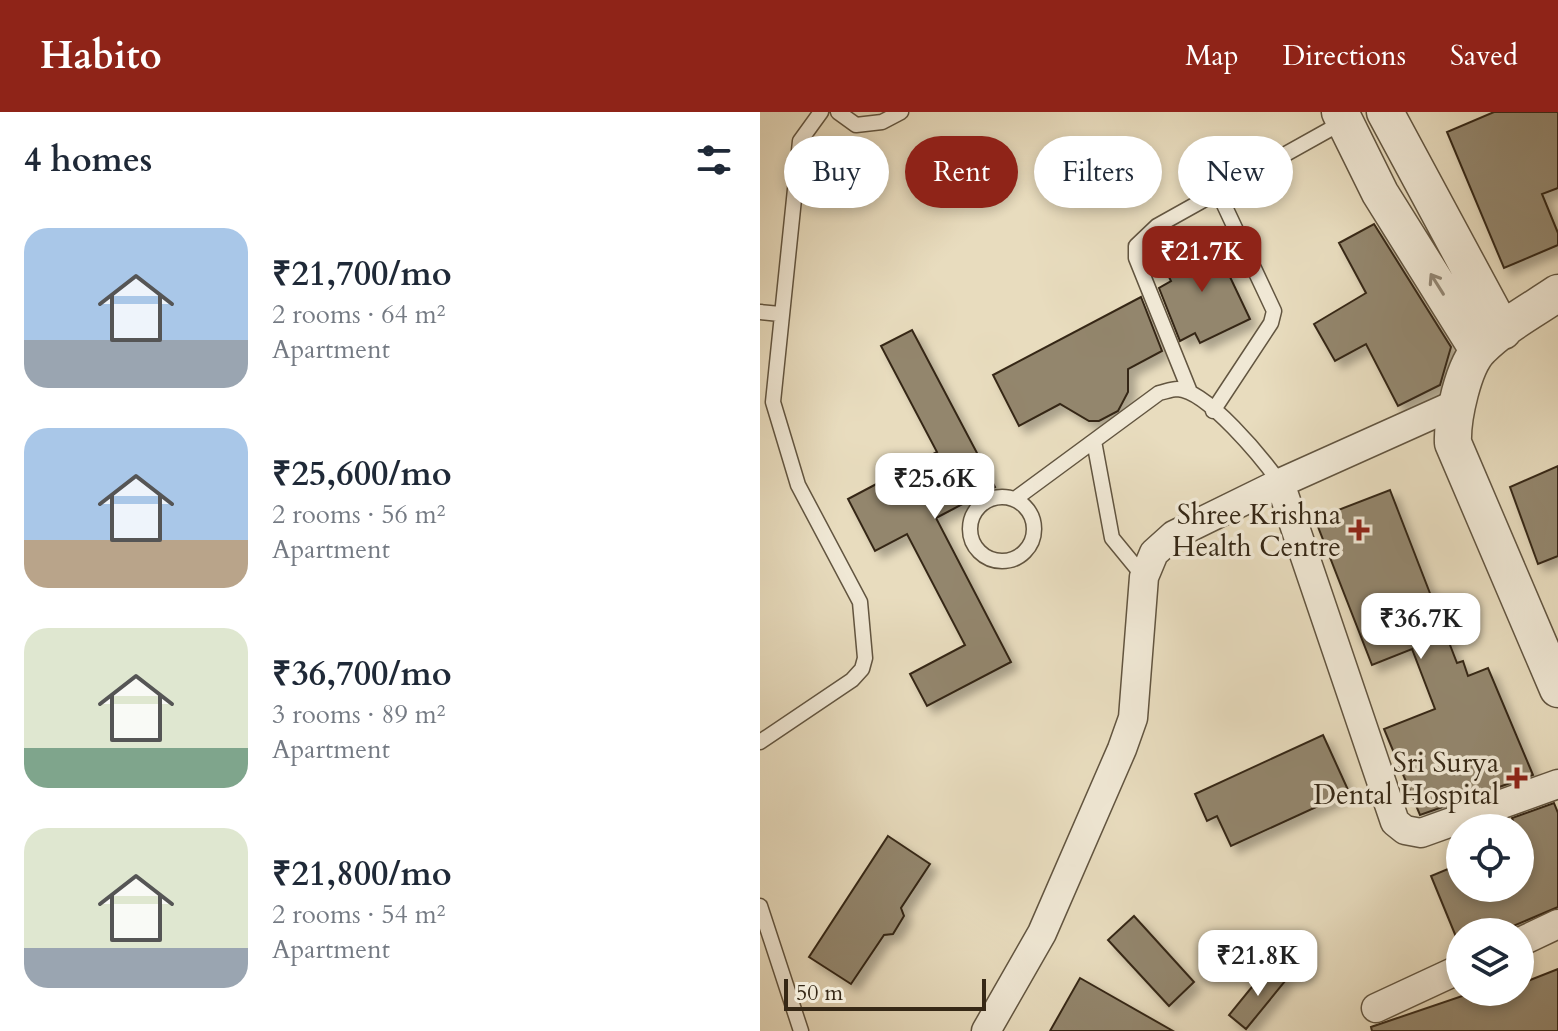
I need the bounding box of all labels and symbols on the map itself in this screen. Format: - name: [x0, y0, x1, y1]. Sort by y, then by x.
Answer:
- pin: ₹21.7K: [1137, 226, 1267, 294]
- one-way arrow: [1429, 273, 1445, 296]
- pin: ₹25.6K: [870, 453, 1000, 521]
- place label: Shree Krishna Health Centre: [1172, 496, 1341, 566]
- marker: Shree Krishna Health Centre: [1348, 519, 1370, 541]
- pin: ₹36.7K: [1356, 593, 1486, 661]
- place label: Sri Surya Dental Hospital: [1313, 744, 1499, 814]
- marker: Sri Surya Dental Hospital: [1506, 767, 1528, 789]
- pin: ₹21.8K: [1193, 930, 1323, 998]
- scale bar: [784, 975, 986, 1011]

